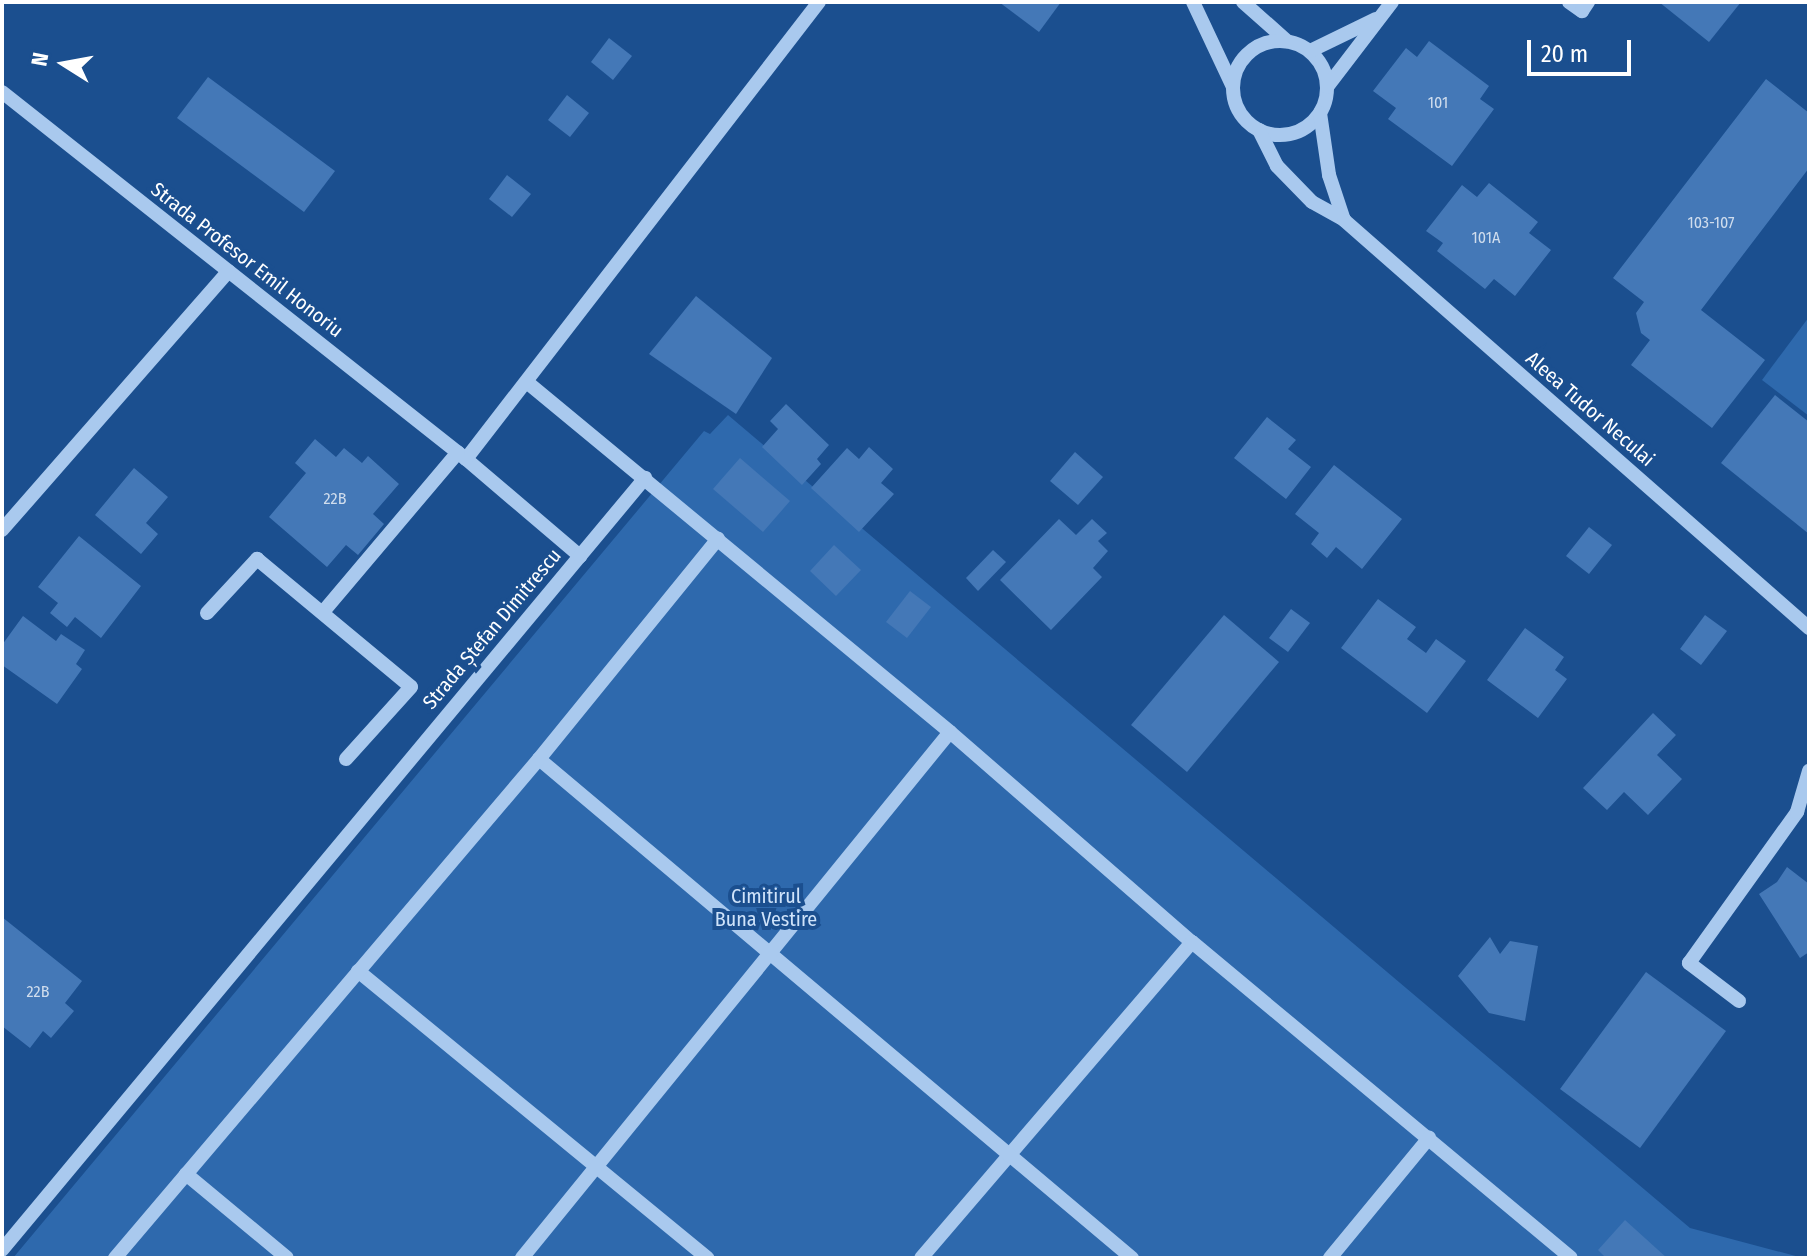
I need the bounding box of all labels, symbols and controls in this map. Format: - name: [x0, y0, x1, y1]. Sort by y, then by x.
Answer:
- north arrow: [24, 24, 104, 104]
- scale bar: [1531, 24, 1635, 74]
- text: 20 m: [1541, 40, 1588, 68]
- text: N: [25, 50, 54, 68]
- house number: 101: [1428, 93, 1448, 113]
- street label: Strada Profesor Emil Honoriu: [146, 178, 348, 342]
- house number: 103-107: [1687, 213, 1735, 233]
- house number: 101A: [1472, 228, 1500, 248]
- street label: Aleea Tudor Neculai: [1521, 347, 1659, 471]
- house number: 22B: [324, 489, 346, 509]
- street label: Strada Ștefan Dimitrescu: [418, 544, 566, 714]
- park label: Cimitirul Buna Vestire: [715, 884, 817, 931]
- house number: 22B: [27, 982, 49, 1002]

